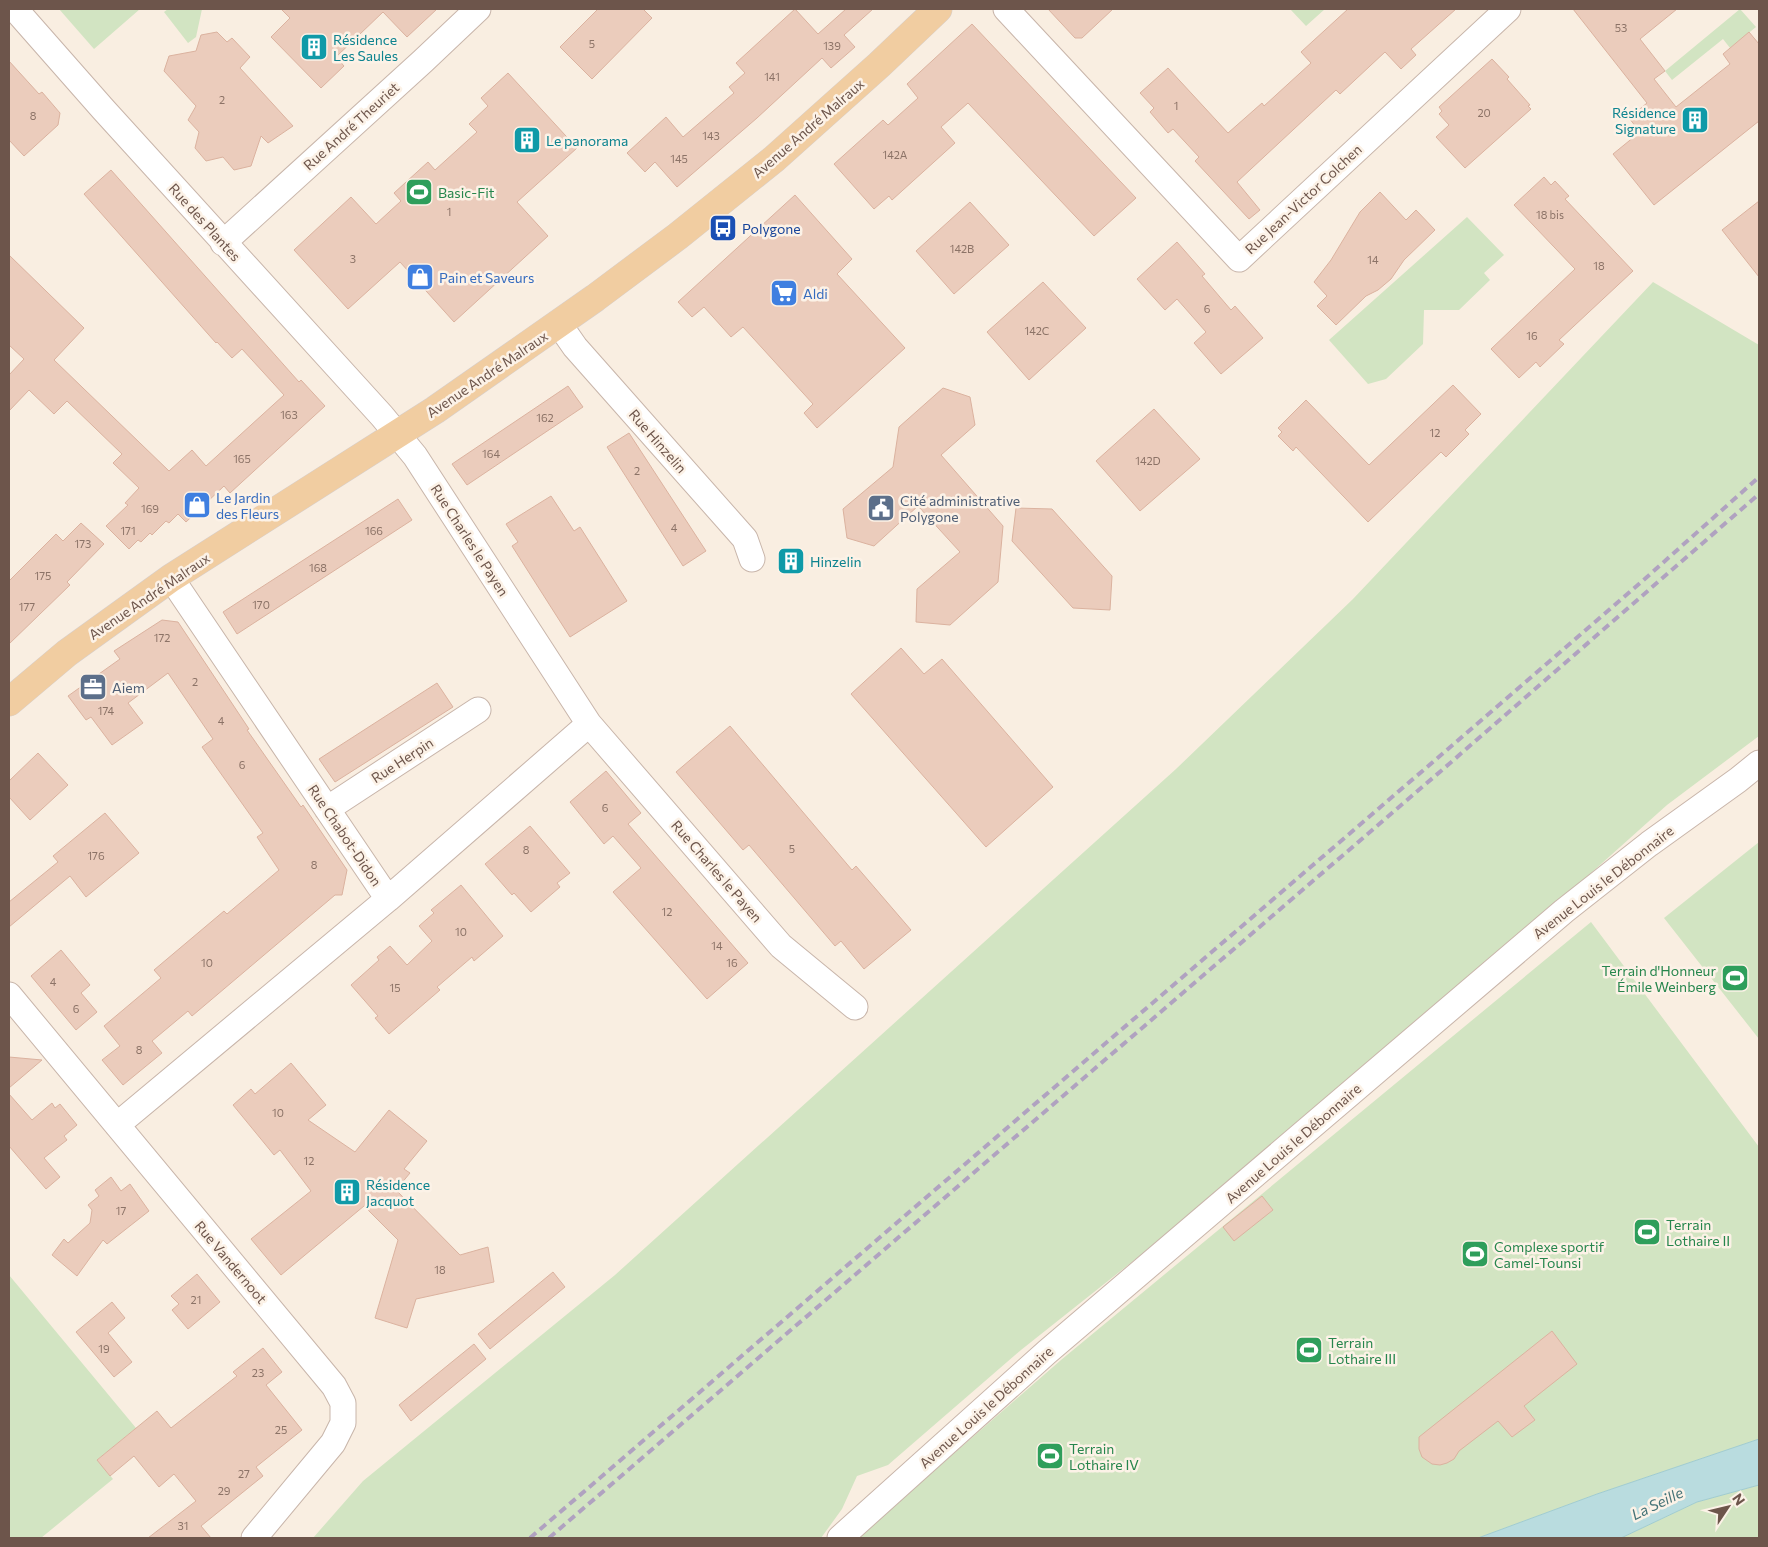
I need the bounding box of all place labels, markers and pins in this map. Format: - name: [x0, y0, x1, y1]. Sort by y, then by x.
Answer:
- place label: Résidence Les Saules: [333, 31, 398, 64]
- building icon: Résidence Les Saules: [299, 32, 329, 62]
- place label: Résidence Signature: [1612, 104, 1676, 137]
- building icon: Résidence Signature: [1680, 105, 1710, 135]
- building icon: Le panorama: [512, 125, 542, 155]
- place label: Le panorama: [546, 132, 628, 149]
- sports icon: Basic-Fit: [404, 177, 434, 207]
- place label: Basic-Fit: [438, 184, 495, 201]
- bus stop icon: Polygone: [708, 213, 738, 243]
- place label: Polygone: [742, 220, 801, 237]
- shop icon: Pain et Saveurs: [405, 262, 435, 292]
- place label: Pain et Saveurs: [439, 269, 534, 286]
- supermarket icon: Aldi: [769, 278, 799, 308]
- place label: Aldi: [803, 285, 828, 302]
- place label: Le Jardin des Fleurs: [216, 489, 279, 522]
- shop icon: Le Jardin des Fleurs: [182, 490, 212, 520]
- place label: Cité administrative Polygone: [900, 492, 1020, 525]
- public building icon: Cité administrative Polygone: [866, 493, 896, 523]
- building icon: Hinzelin: [776, 546, 806, 576]
- place label: Hinzelin: [810, 553, 862, 570]
- office icon: Aiem: [78, 672, 108, 702]
- place label: Aiem: [112, 679, 145, 696]
- place label: Terrain d'Honneur Émile Weinberg: [1601, 962, 1716, 995]
- sports icon: Terrain d'Honneur Émile Weinberg: [1720, 963, 1750, 993]
- place label: Résidence Jacquot: [366, 1176, 430, 1209]
- building icon: Résidence Jacquot: [332, 1177, 362, 1207]
- place label: Terrain Lothaire II: [1666, 1216, 1730, 1249]
- sports icon: Terrain Lothaire II: [1632, 1217, 1662, 1247]
- place label: Complexe sportif Camel-Tounsi: [1494, 1238, 1605, 1271]
- sports icon: Complexe sportif Camel-Tounsi: [1460, 1239, 1490, 1269]
- place label: Terrain Lothaire III: [1328, 1334, 1396, 1367]
- sports icon: Terrain Lothaire III: [1294, 1335, 1324, 1365]
- place label: Terrain Lothaire IV: [1069, 1440, 1139, 1473]
- sports icon: Terrain Lothaire IV: [1035, 1441, 1065, 1471]

